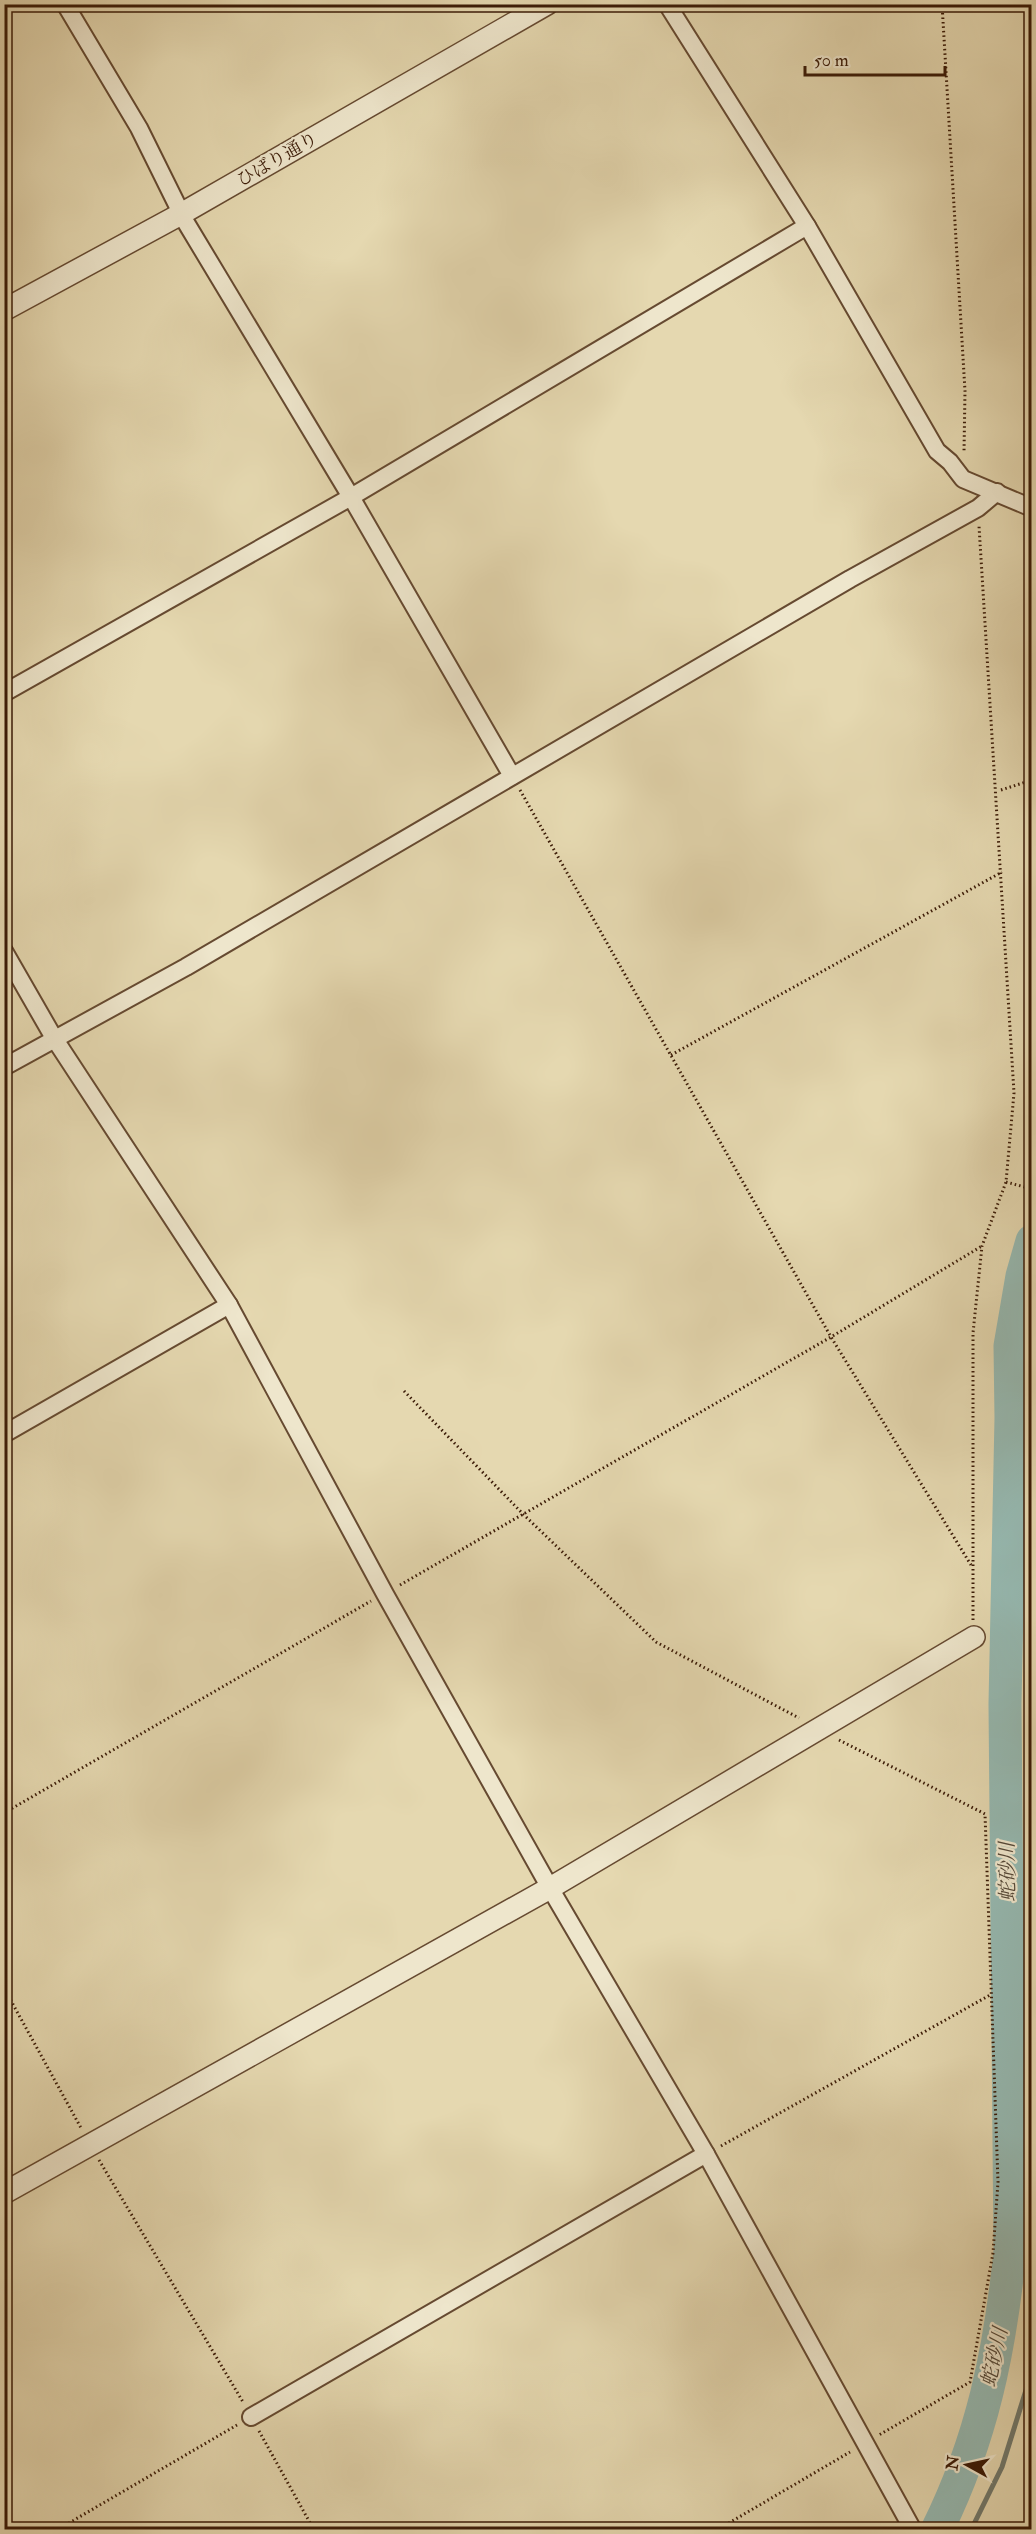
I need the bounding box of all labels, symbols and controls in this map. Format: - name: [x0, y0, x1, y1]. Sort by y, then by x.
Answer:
- scale bar: [805, 39, 944, 77]
- text: 50 m: [814, 49, 849, 72]
- street label: ひばり通り: [233, 127, 322, 192]
- water label: 蛇砂川: [994, 1840, 1021, 1902]
- water label: 蛇砂川: [976, 2323, 1013, 2389]
- north arrow: [937, 2435, 997, 2495]
- text: N: [942, 2454, 964, 2473]

